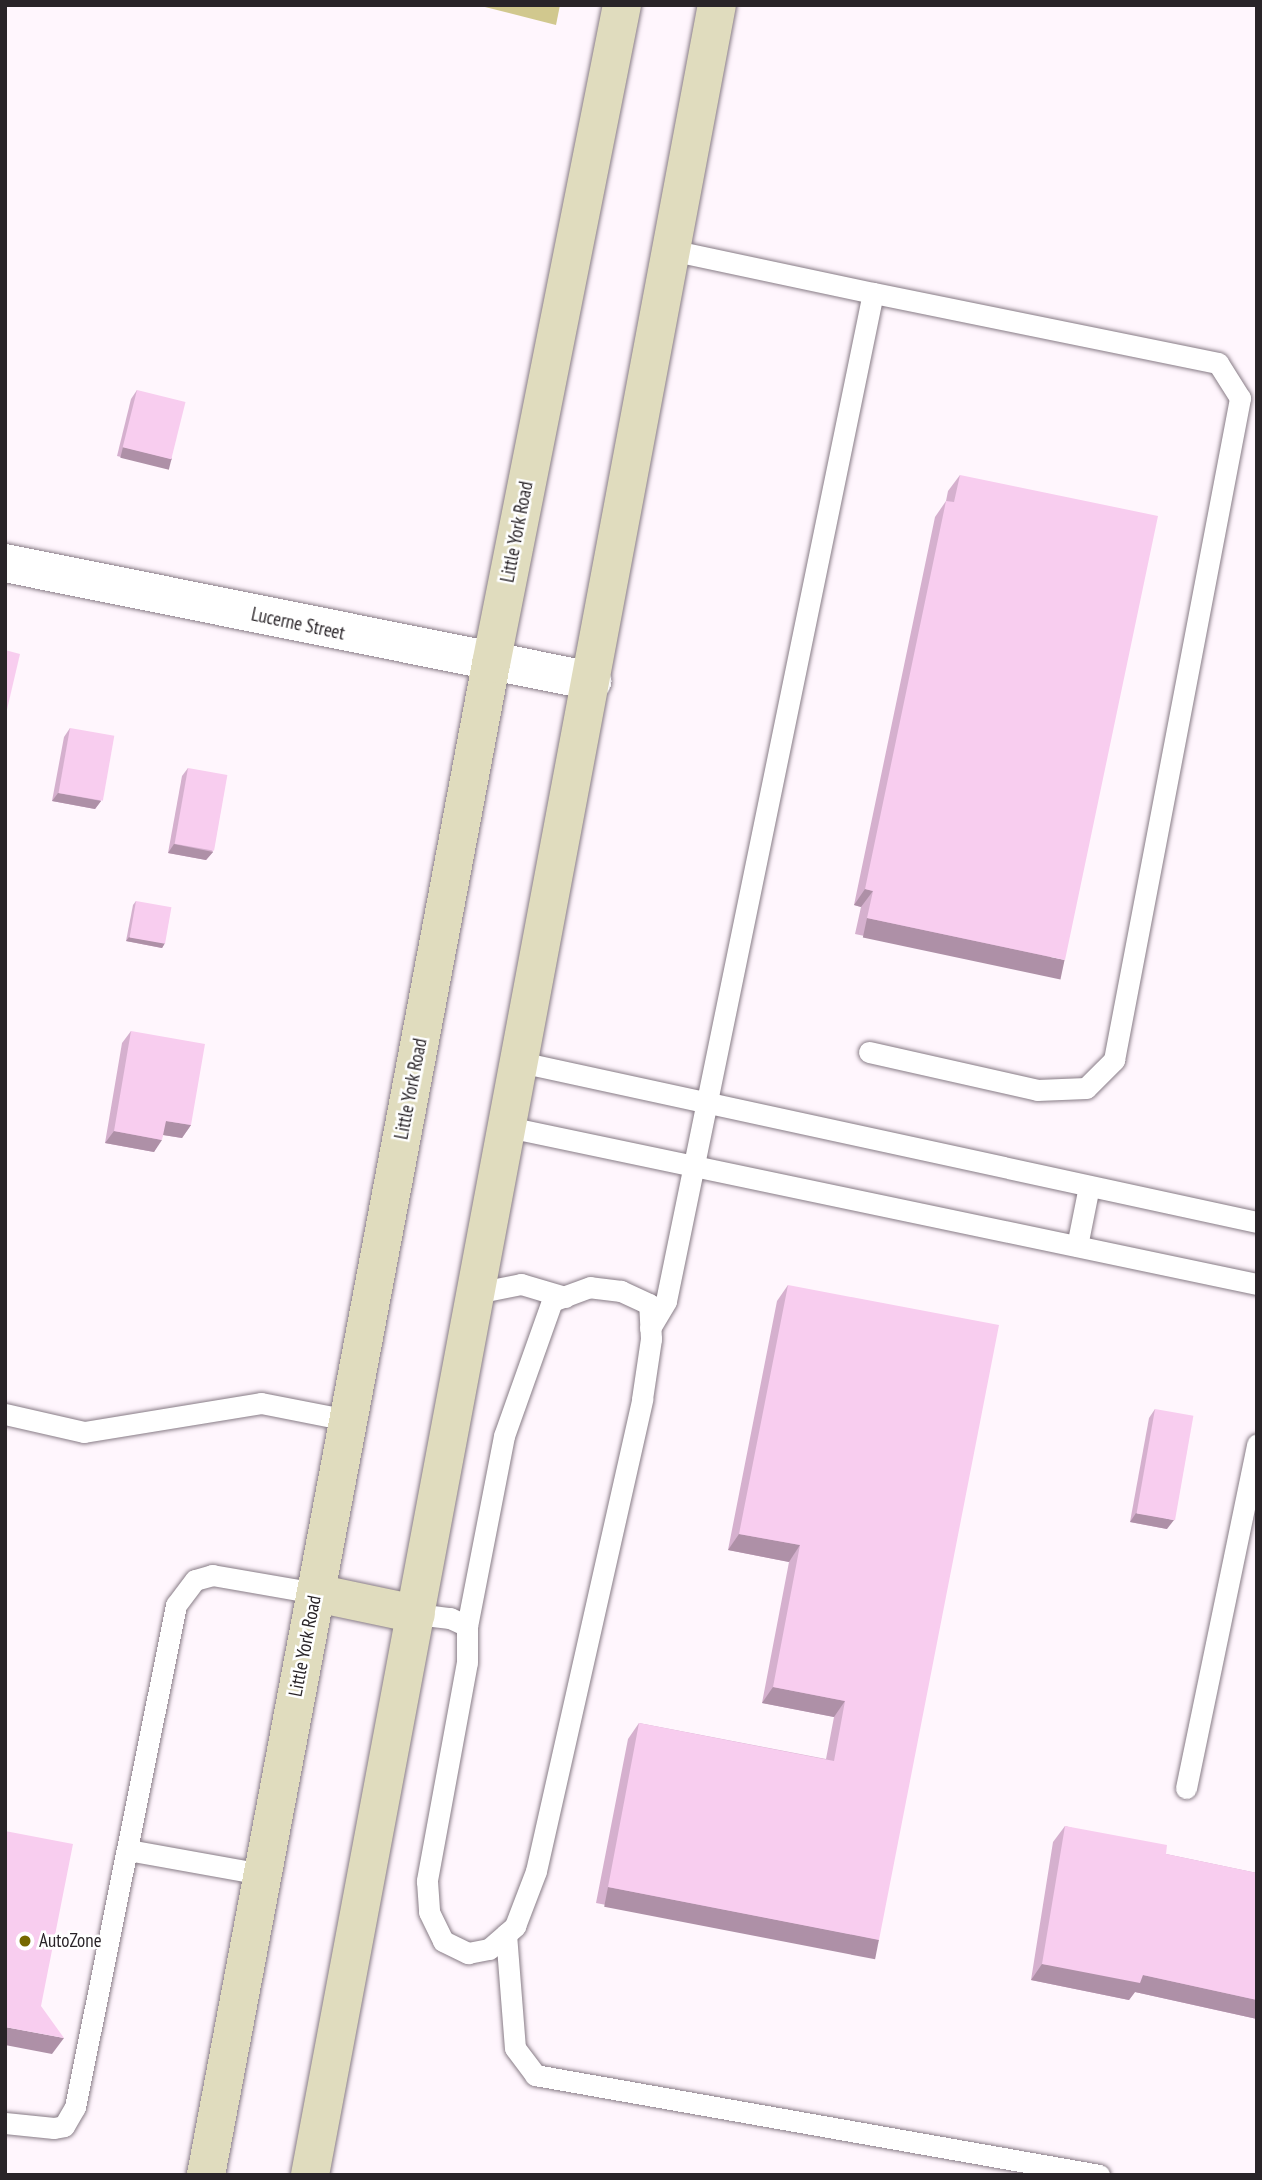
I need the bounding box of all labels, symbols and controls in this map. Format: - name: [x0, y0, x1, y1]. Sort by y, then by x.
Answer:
- street label: Little York Road: [496, 479, 538, 585]
- street label: Lucerne Street: [249, 603, 347, 645]
- street label: Little York Road: [390, 1036, 432, 1142]
- street label: Little York Road: [284, 1593, 326, 1699]
- place label: AutoZone: [39, 1930, 102, 1952]
- marker: AutoZone: [17, 1933, 33, 1949]

